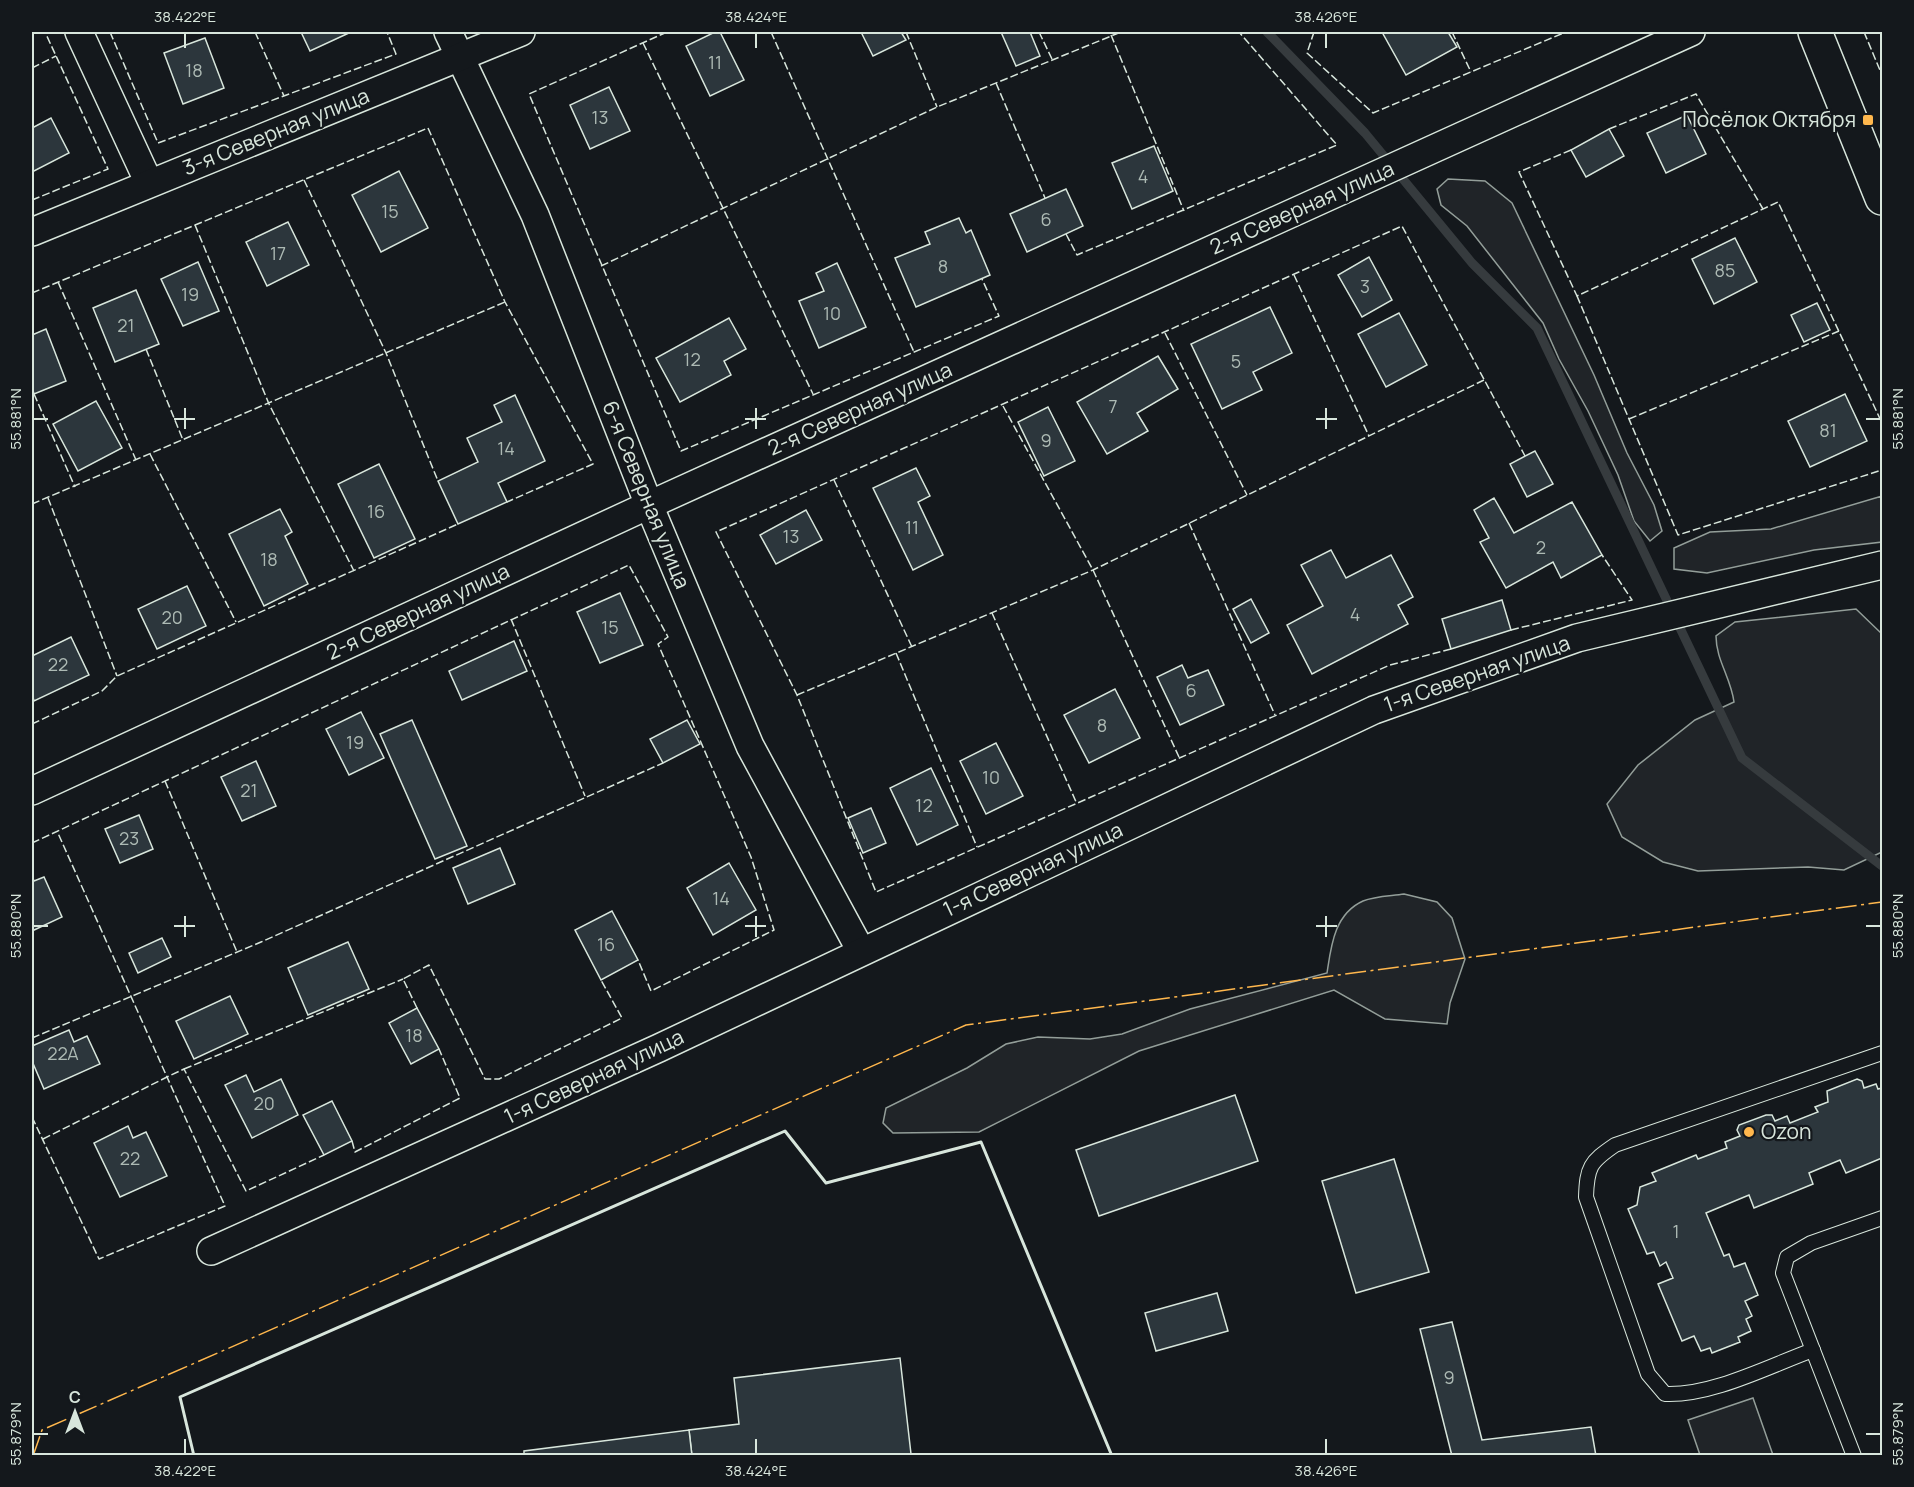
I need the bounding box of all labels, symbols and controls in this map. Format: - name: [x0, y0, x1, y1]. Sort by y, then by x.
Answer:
- text: 38.422°E: [154, 6, 216, 27]
- text: 38.424°E: [725, 6, 787, 27]
- text: 38.426°E: [1295, 6, 1357, 27]
- house number: 11: [708, 50, 722, 74]
- house number: 18: [185, 58, 203, 82]
- street label: 3-я Северная улица: [178, 81, 373, 181]
- house number: 13: [592, 105, 608, 129]
- place label: Посёлок Октября: [1682, 105, 1856, 133]
- marker: Посёлок Октября: [1861, 113, 1875, 127]
- street label: 2-я Северная улица: [1205, 154, 1398, 260]
- house number: 4: [1138, 164, 1148, 188]
- house number: 15: [381, 199, 399, 223]
- house number: 6: [1040, 207, 1052, 231]
- house number: 17: [270, 241, 286, 265]
- house number: 8: [938, 254, 948, 278]
- house number: 85: [1715, 258, 1735, 282]
- house number: 3: [1360, 274, 1370, 298]
- house number: 19: [181, 282, 199, 306]
- house number: 10: [823, 301, 841, 325]
- house number: 21: [117, 313, 135, 337]
- house number: 12: [683, 347, 701, 371]
- house number: 5: [1231, 349, 1241, 373]
- street label: 2-я Северная улица: [763, 355, 956, 461]
- text: 55.881°N: [5, 388, 26, 450]
- text: 55.881°N: [1887, 388, 1908, 450]
- house number: 7: [1108, 394, 1118, 418]
- street label: 6-я Северная улица: [596, 397, 697, 593]
- house number: 81: [1819, 418, 1837, 442]
- house number: 9: [1040, 428, 1052, 452]
- house number: 14: [497, 436, 515, 460]
- house number: 16: [367, 499, 385, 523]
- house number: 11: [905, 515, 919, 539]
- house number: 13: [783, 524, 799, 548]
- house number: 2: [1536, 535, 1546, 559]
- house number: 18: [260, 547, 278, 571]
- street label: 2-я Северная улица: [321, 556, 514, 666]
- house number: 4: [1350, 602, 1360, 626]
- house number: 20: [161, 605, 183, 629]
- house number: 15: [601, 615, 619, 639]
- street label: 1-я Северная улица: [1380, 628, 1574, 718]
- house number: 22: [48, 652, 68, 676]
- house number: 6: [1185, 678, 1197, 702]
- house number: 8: [1097, 713, 1107, 737]
- house number: 19: [346, 730, 364, 754]
- house number: 10: [982, 765, 1000, 789]
- house number: 21: [240, 778, 258, 802]
- house number: 12: [915, 793, 933, 817]
- street label: 1-я Северная улица: [938, 815, 1127, 923]
- house number: 23: [119, 826, 139, 850]
- house number: 14: [712, 886, 730, 910]
- text: 55.880°N: [5, 894, 26, 958]
- text: 55.880°N: [1887, 894, 1908, 958]
- house number: 16: [597, 932, 615, 956]
- street label: 1-я Северная улица: [499, 1022, 688, 1130]
- house number: 18: [405, 1023, 423, 1047]
- house number: 22А: [47, 1041, 79, 1065]
- house number: 20: [253, 1091, 275, 1115]
- place label: Ozon: [1761, 1117, 1811, 1145]
- marker: Ozon: [1742, 1125, 1756, 1139]
- house number: 22: [120, 1146, 140, 1170]
- house number: 1: [1672, 1219, 1680, 1243]
- house number: 9: [1443, 1365, 1455, 1389]
- north arrow: [45, 1382, 105, 1442]
- text: С: [69, 1386, 81, 1408]
- text: 55.879°N: [5, 1402, 26, 1466]
- text: 55.879°N: [1887, 1402, 1908, 1466]
- text: 38.422°E: [154, 1460, 216, 1481]
- text: 38.424°E: [725, 1460, 787, 1481]
- text: 38.426°E: [1295, 1460, 1357, 1481]

